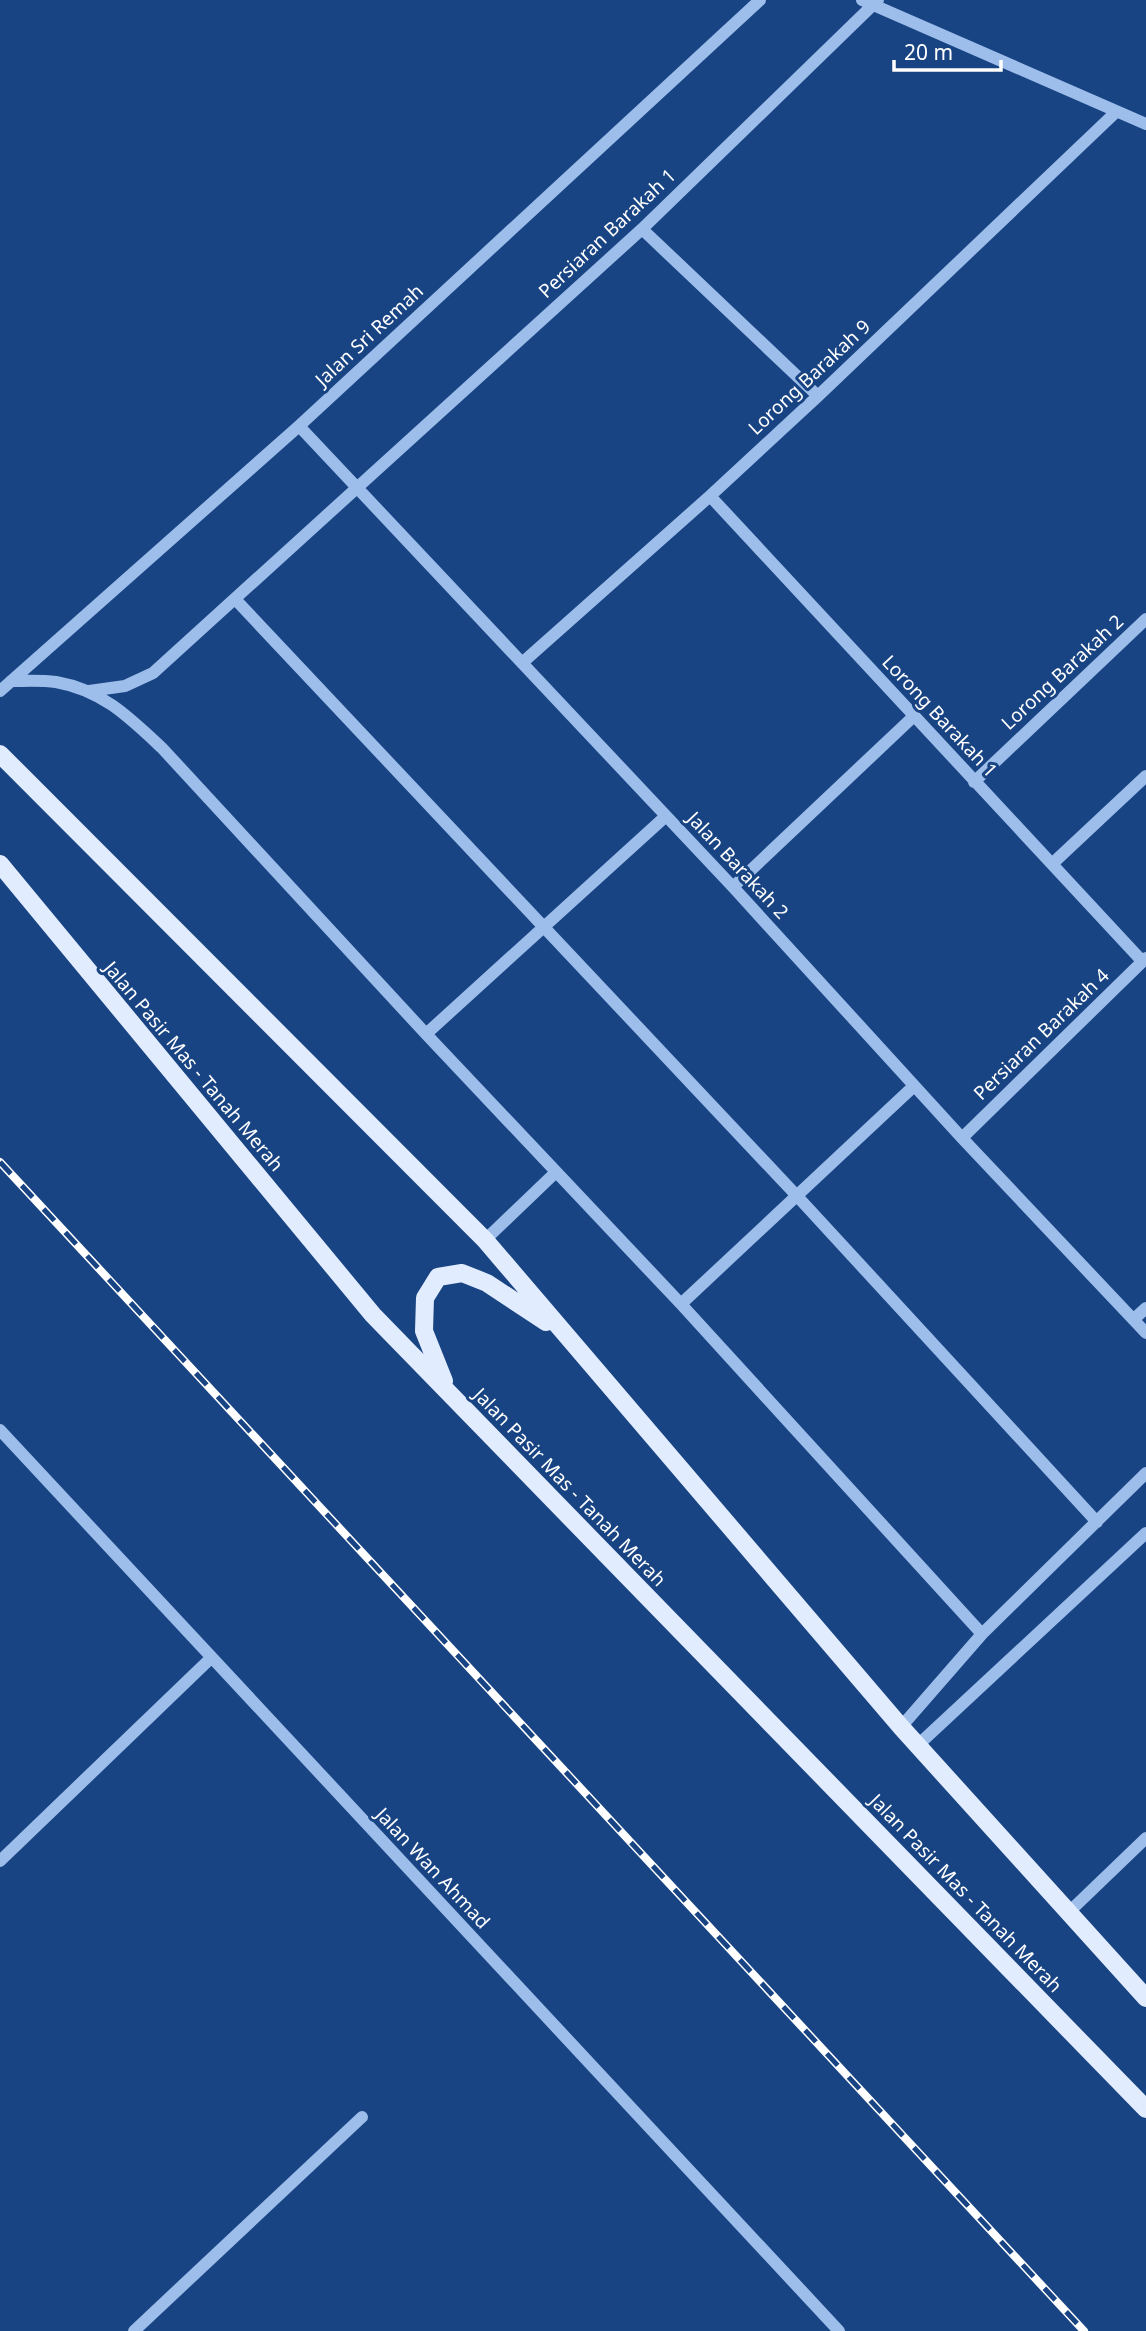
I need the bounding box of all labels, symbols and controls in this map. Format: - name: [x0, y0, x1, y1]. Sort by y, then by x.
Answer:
- scale bar: [894, 28, 1001, 72]
- text: 20 m: [904, 38, 953, 66]
- street label: Persiaran Barakah 1: [533, 162, 681, 304]
- street label: Jalan Sri Remah: [308, 278, 429, 393]
- street label: Lorong Barakah 9: [742, 314, 876, 440]
- street label: Lorong Barakah 2: [995, 609, 1129, 735]
- street label: Lorong Barakah 1: [877, 649, 1003, 783]
- street label: Jalan Barakah 2: [680, 804, 794, 924]
- street label: Jalan Pasir Mas - Tanah Merah: [97, 954, 290, 1176]
- street label: Persiaran Barakah 4: [968, 962, 1115, 1106]
- street label: Jalan Pasir Mas - Tanah Merah: [467, 1381, 672, 1592]
- street label: Jalan Pasir Mas - Tanah Merah: [863, 1787, 1068, 1998]
- street label: Jalan Wan Ahmad: [369, 1800, 496, 1934]

